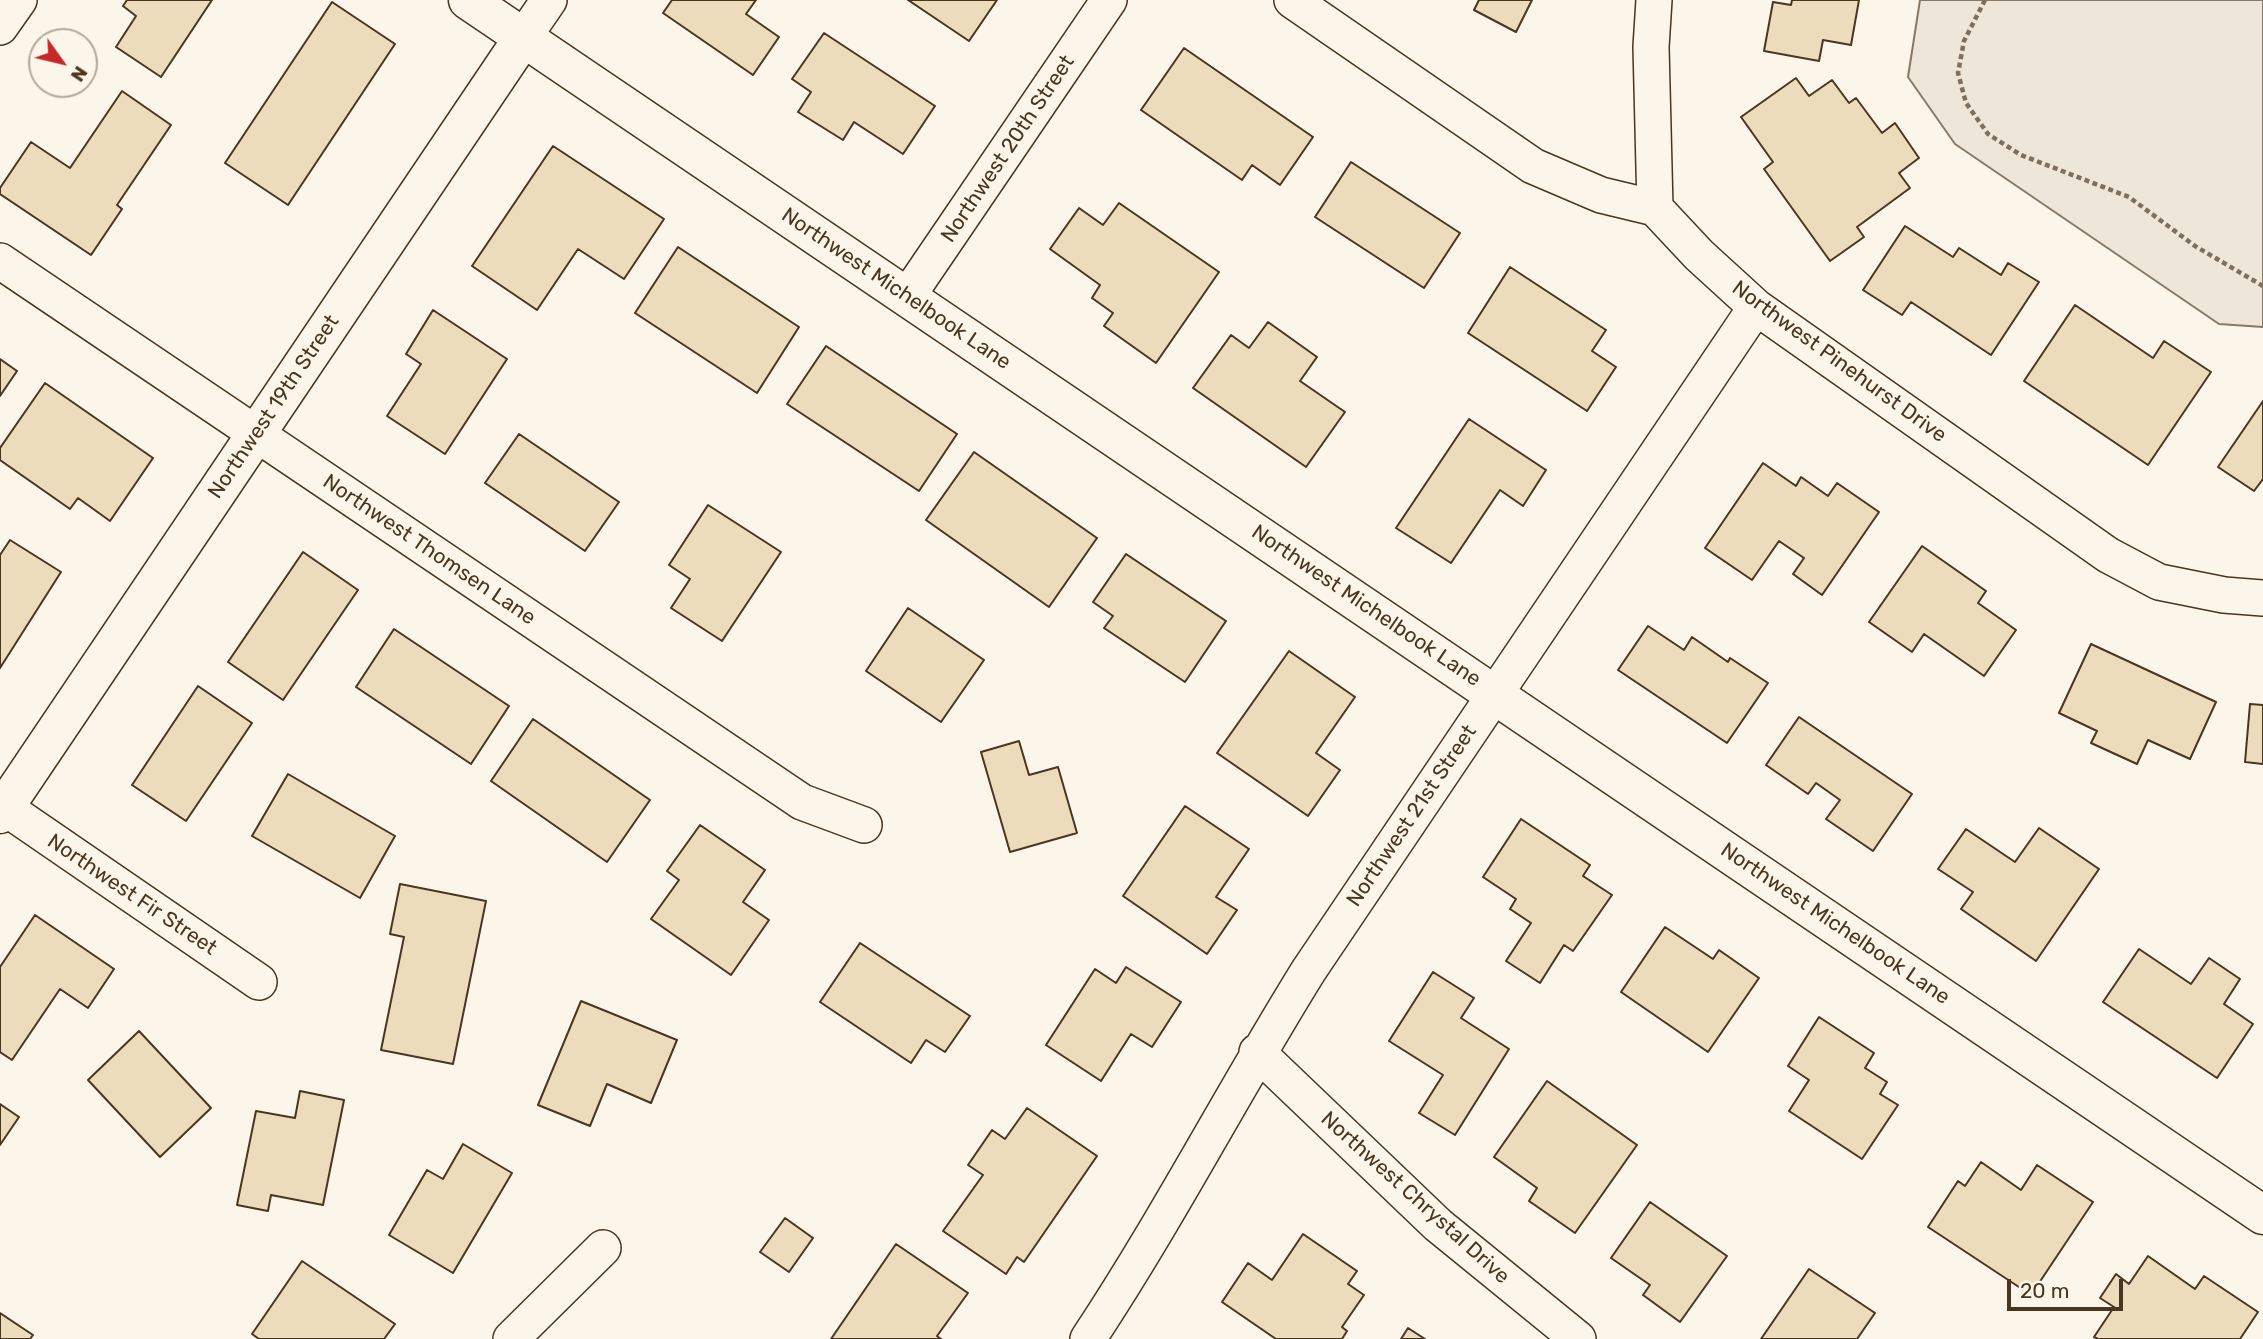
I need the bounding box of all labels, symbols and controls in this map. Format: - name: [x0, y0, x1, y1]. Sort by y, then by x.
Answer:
- north arrow: [28, 28, 98, 98]
- street label: Northwest 20th Street: [936, 51, 1080, 247]
- text: N: [66, 62, 93, 86]
- street label: Northwest Michelbook Lane: [776, 203, 1016, 375]
- street label: Northwest Pinehurst Drive: [1727, 276, 1951, 448]
- street label: Northwest 19th Street: [203, 310, 345, 504]
- street label: Northwest Thomsen Lane: [318, 469, 540, 631]
- street label: Northwest Michelbook Lane: [1246, 520, 1486, 692]
- street label: Northwest 21st Street: [1342, 720, 1482, 912]
- street label: Northwest Fir Street: [42, 829, 222, 961]
- street label: Northwest Michelbook Lane: [1715, 838, 1955, 1010]
- street label: Northwest Chrystal Drive: [1315, 1107, 1515, 1289]
- scale bar: [2011, 1266, 2126, 1310]
- text: 20 m: [2020, 1278, 2069, 1303]

